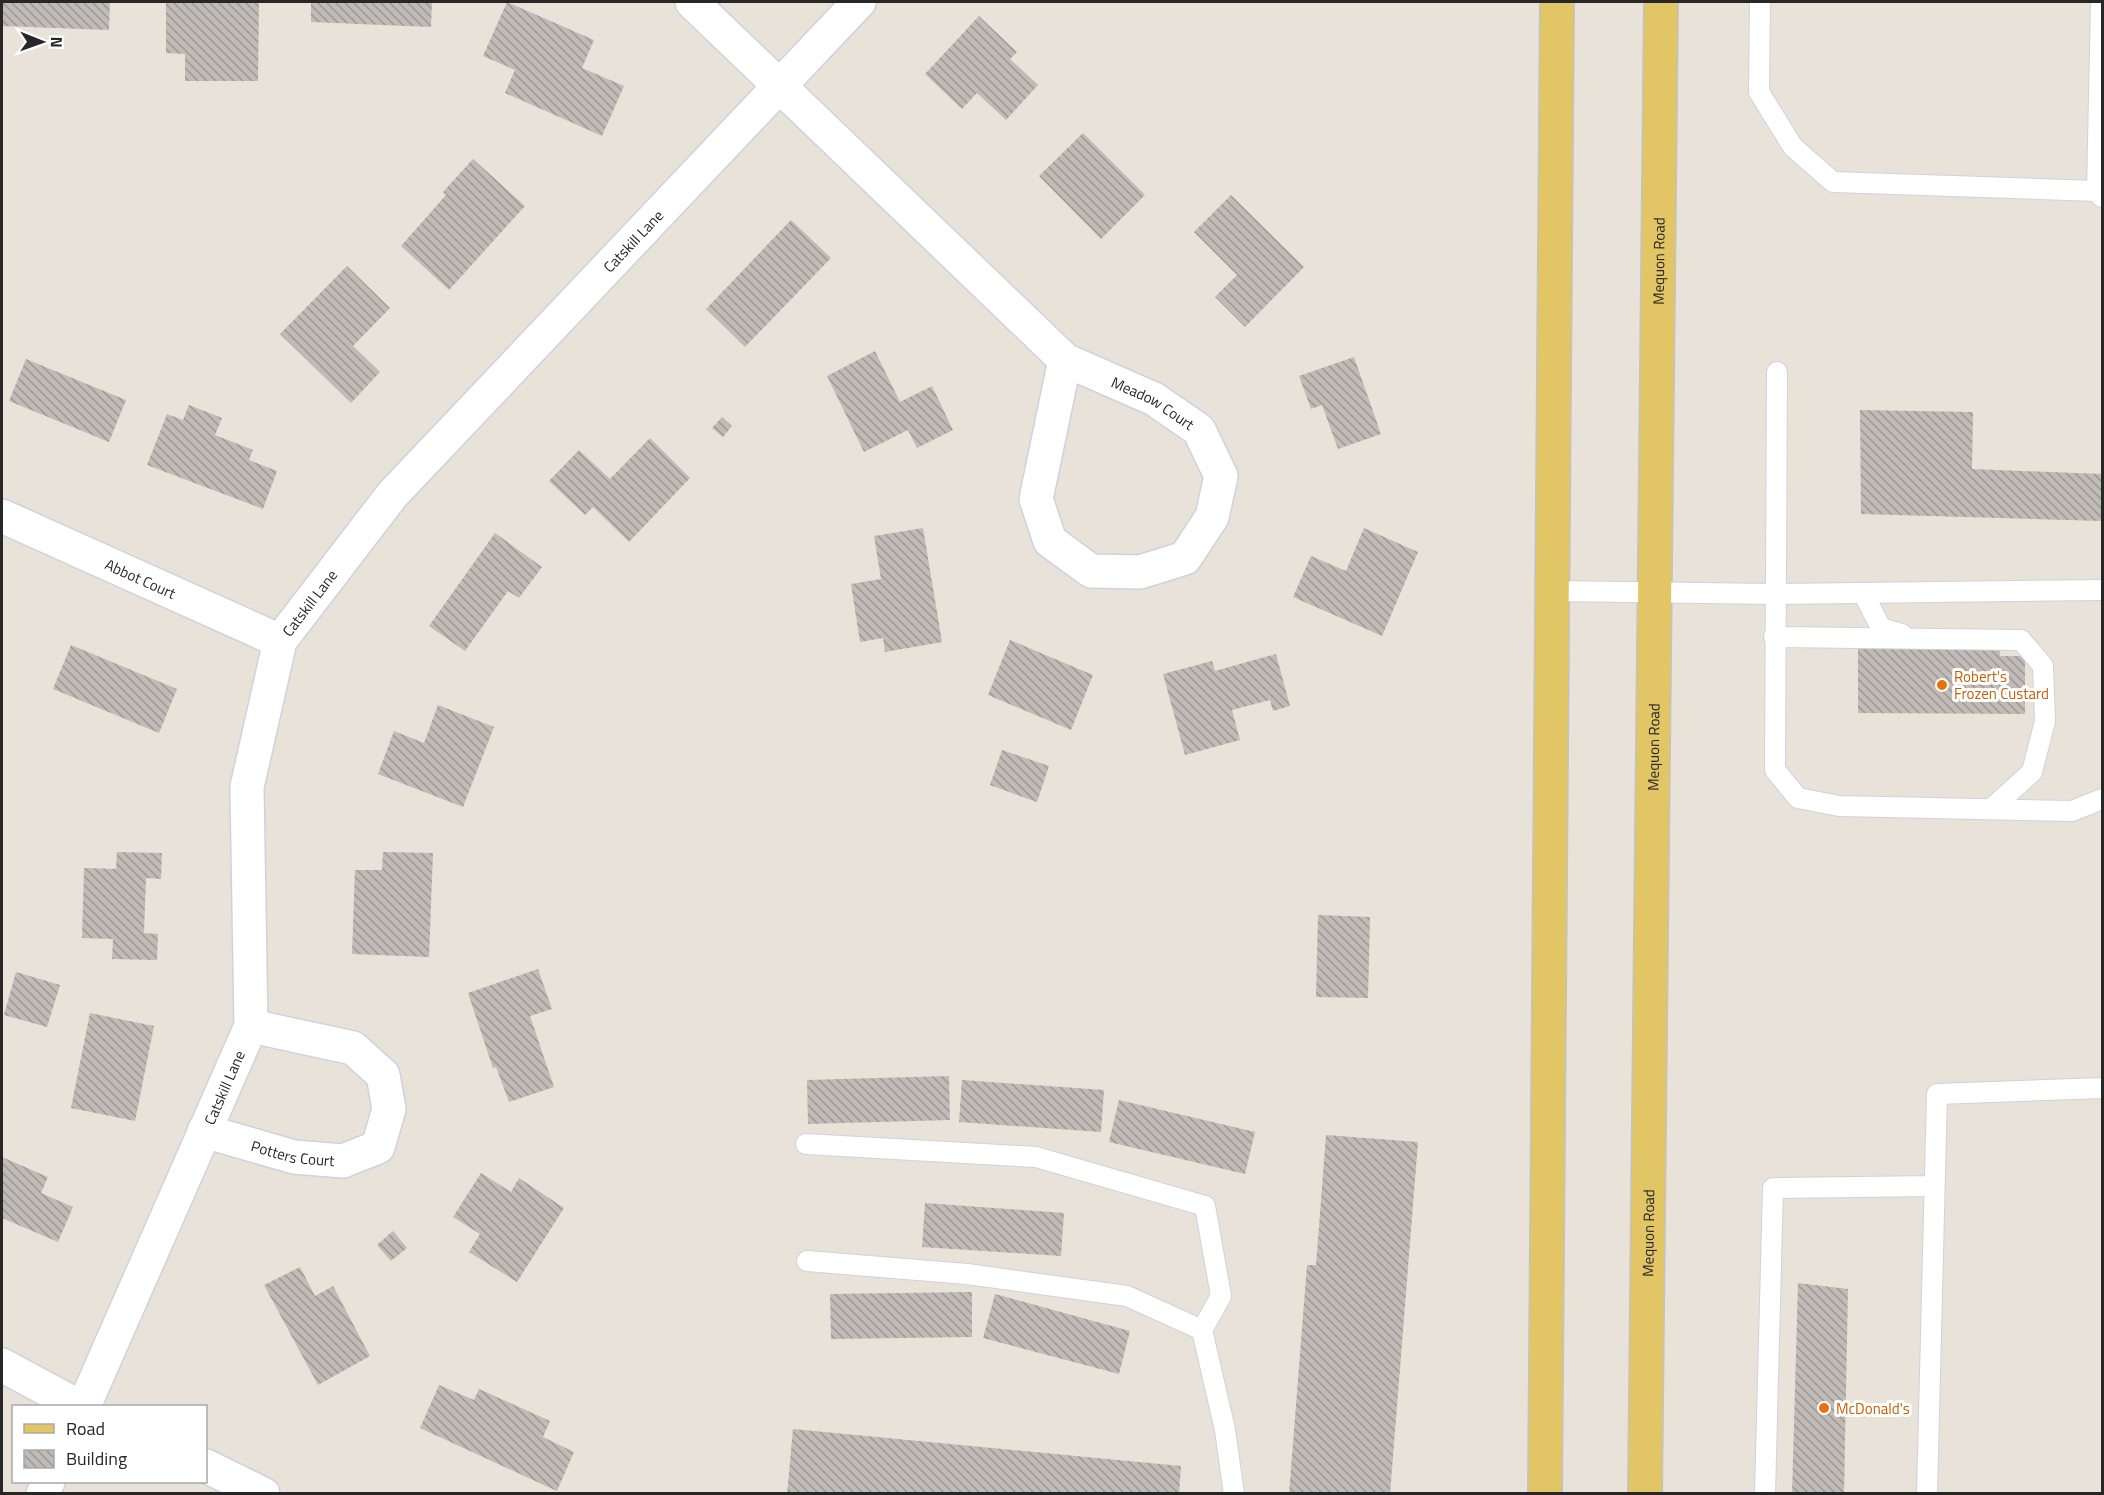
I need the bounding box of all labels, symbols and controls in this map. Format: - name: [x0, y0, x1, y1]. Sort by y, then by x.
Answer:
- north arrow: [12, 12, 72, 72]
- text: N: [45, 37, 69, 48]
- street label: Catskill Lane: [597, 204, 668, 277]
- street label: Mequon Road: [1646, 217, 1670, 305]
- street label: Meadow Court: [1108, 370, 1200, 436]
- street label: Abbot Court: [101, 552, 180, 605]
- street label: Catskill Lane: [276, 564, 343, 641]
- place label: Robert's Frozen Custard: [1954, 665, 2049, 705]
- marker: Robert's Frozen Custard: [1935, 678, 1949, 692]
- street label: Mequon Road: [1641, 703, 1665, 791]
- street label: Catskill Lane: [198, 1047, 250, 1128]
- street label: Potters Court: [249, 1134, 336, 1172]
- street label: Mequon Road: [1636, 1189, 1660, 1277]
- place label: McDonald's: [1836, 1397, 1910, 1420]
- marker: McDonald's: [1817, 1401, 1831, 1415]
- legend: [12, 1405, 207, 1483]
- text: Road: [66, 1415, 105, 1442]
- text: Building: [66, 1445, 127, 1472]

